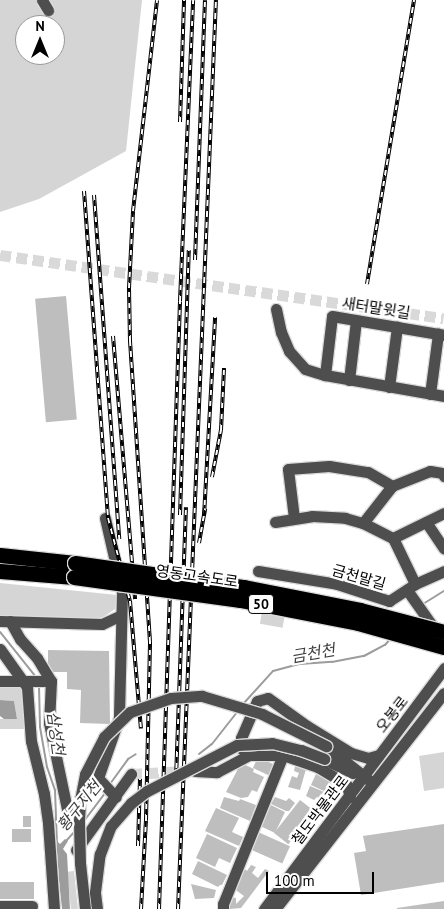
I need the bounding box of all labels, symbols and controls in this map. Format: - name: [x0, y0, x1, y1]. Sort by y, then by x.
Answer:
- north arrow: [15, 15, 65, 65]
- text: N: [35, 17, 45, 35]
- street label: 새터말윗길: [341, 294, 411, 322]
- street label: 영동고속도로: [155, 561, 239, 591]
- street label: 금천말길: [330, 561, 388, 593]
- road number: 50: [247, 592, 275, 616]
- water label: 금천천: [290, 640, 336, 666]
- street label: 오봉로: [372, 692, 412, 736]
- water label: 삼성천: [43, 710, 69, 756]
- street label: 철도박물관로: [288, 772, 352, 848]
- water label: 황구지천: [53, 777, 105, 835]
- scale bar: [269, 862, 376, 894]
- text: 100 m: [274, 871, 315, 890]

